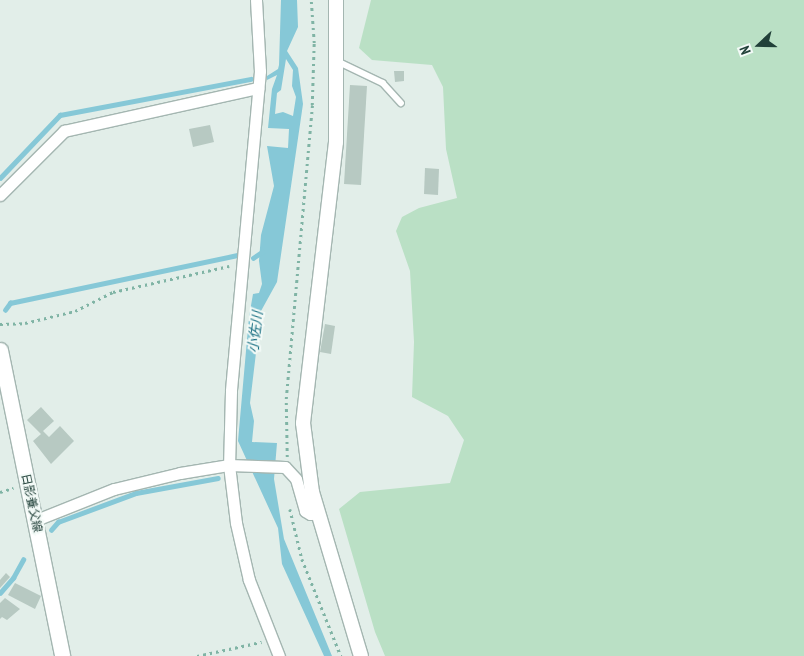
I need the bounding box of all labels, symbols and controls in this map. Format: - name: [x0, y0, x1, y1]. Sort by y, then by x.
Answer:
- north arrow: [734, 20, 784, 70]
- text: N: [735, 44, 755, 57]
- water label: 小佐川: [244, 310, 266, 354]
- street label: 日影養父線: [19, 472, 45, 534]

